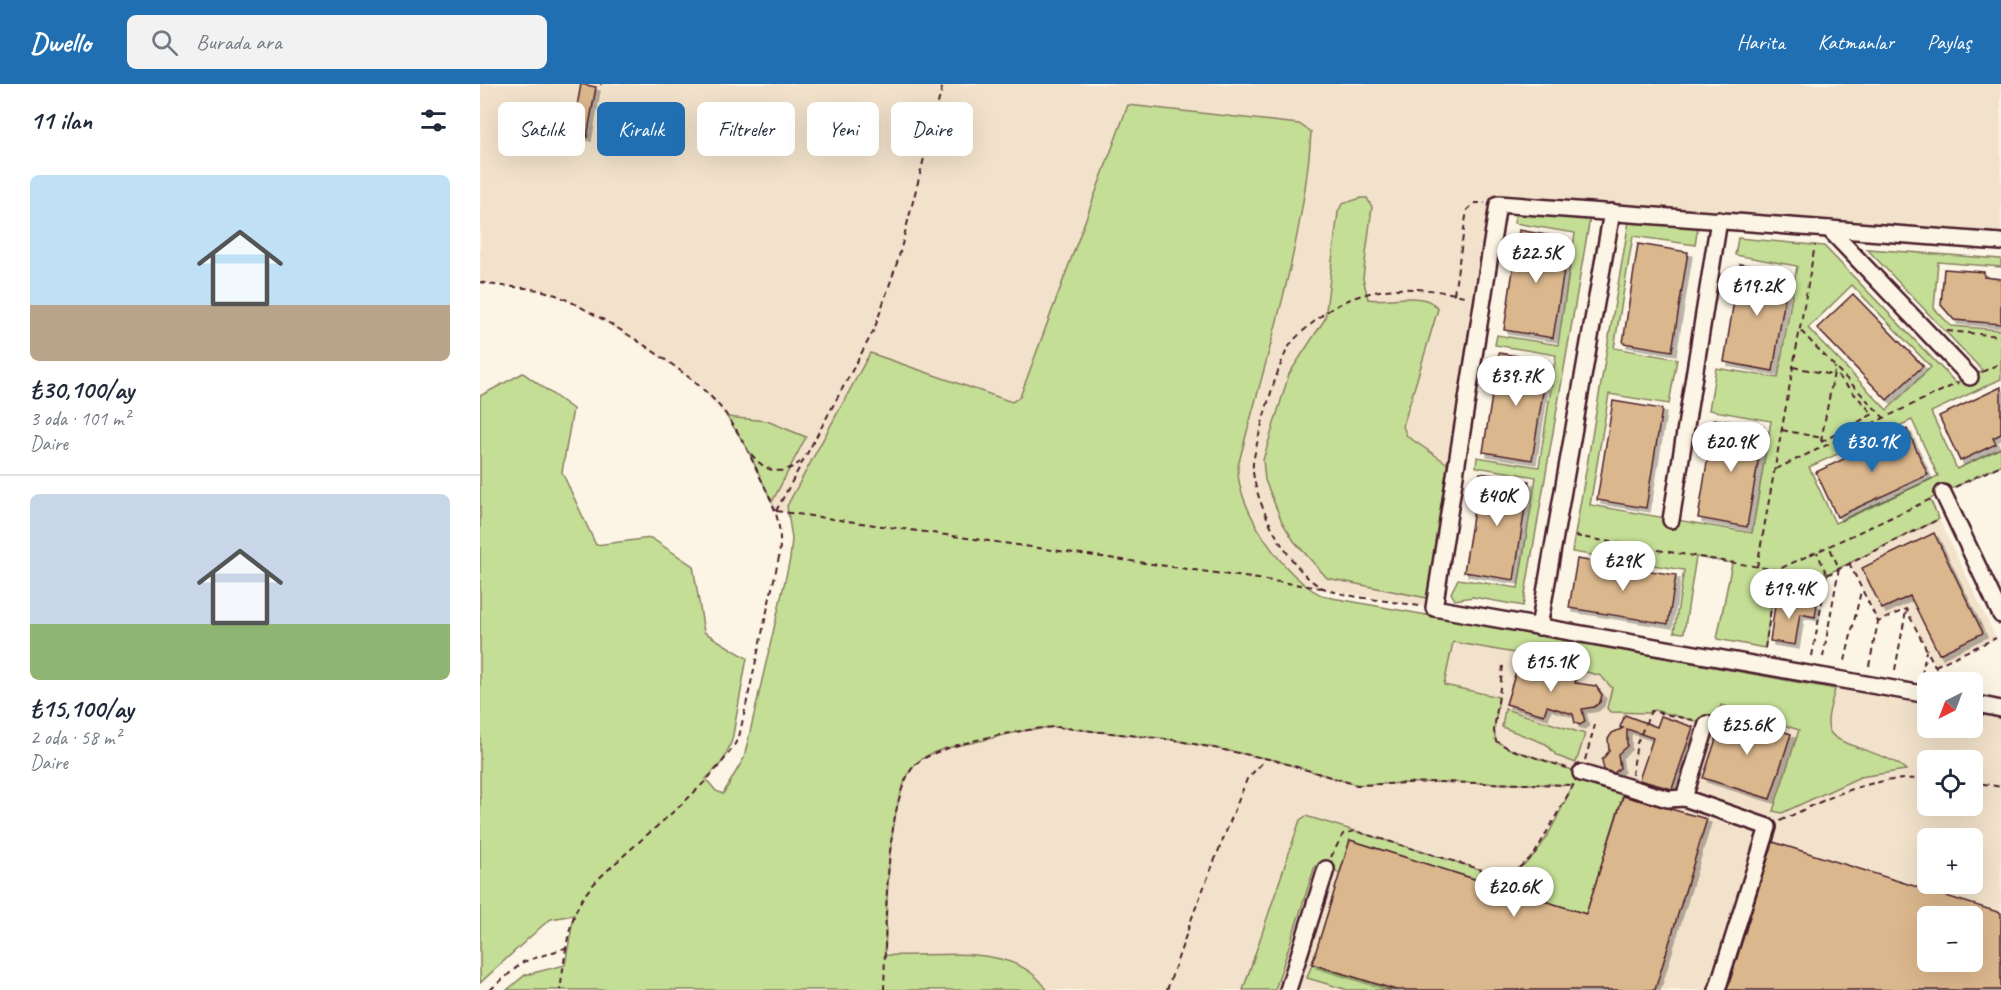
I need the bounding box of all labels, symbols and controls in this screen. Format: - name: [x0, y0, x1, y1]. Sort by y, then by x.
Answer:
- search box: [127, 15, 547, 69]
- text: Dwello: [30, 25, 91, 60]
- icon: search: [148, 26, 181, 59]
- text: Burada ara: [196, 28, 282, 56]
- text: Harita: [1737, 29, 1785, 55]
- text: Katmanlar: [1818, 29, 1894, 55]
- text: Paylaş: [1927, 29, 1971, 55]
- chip: Satılık: [498, 102, 585, 156]
- chip: Kiralık: [597, 102, 685, 156]
- chip: Filtreler: [697, 102, 795, 156]
- chip: Yeni: [807, 102, 879, 156]
- chip: Daire: [891, 102, 973, 156]
- text: 11 ilan: [30, 104, 92, 137]
- icon: filters: [417, 104, 450, 137]
- icon: home: [186, 214, 294, 322]
- pin: ₺22.5K: [1487, 233, 1585, 284]
- text: ₺22.5K: [1511, 240, 1561, 265]
- pin: ₺19.2K: [1708, 266, 1806, 317]
- text: ₺19.2K: [1732, 273, 1782, 298]
- pin: ₺39.7K: [1467, 356, 1565, 407]
- text: ₺39.7K: [1491, 363, 1541, 388]
- text: ₺30,100/ay: [30, 373, 134, 406]
- text: 3 oda · 101 m²: [30, 406, 130, 431]
- pin: ₺20.9K: [1682, 422, 1780, 473]
- pin: ₺30.1K: [1823, 422, 1921, 473]
- text: ₺20.9K: [1706, 429, 1756, 454]
- text: ₺30.1K: [1847, 429, 1897, 454]
- text: Daire: [30, 431, 68, 456]
- pin: ₺40K: [1461, 476, 1533, 527]
- text: ₺40K: [1478, 483, 1516, 508]
- icon: home: [186, 533, 294, 641]
- pin: ₺29K: [1587, 541, 1659, 592]
- text: ₺29K: [1605, 548, 1641, 573]
- pin: ₺19.4K: [1740, 569, 1838, 620]
- text: ₺19.4K: [1764, 576, 1814, 601]
- pin: ₺15.1K: [1502, 642, 1600, 693]
- text: ₺15.1K: [1526, 649, 1576, 674]
- north arrow: [1917, 672, 1983, 738]
- map controls: [1917, 672, 1983, 972]
- text: ₺15,100/ay: [30, 692, 133, 725]
- pin: ₺25.6K: [1698, 705, 1796, 756]
- text: ₺25.6K: [1722, 712, 1772, 737]
- text: 2 oda · 58 m²: [30, 725, 121, 750]
- text: Daire: [30, 750, 68, 775]
- button: locate: [1917, 750, 1983, 816]
- button: +: [1917, 828, 1983, 894]
- pin: ₺20.6K: [1465, 867, 1563, 918]
- text: ₺20.6K: [1489, 874, 1539, 899]
- button: −: [1917, 906, 1983, 972]

